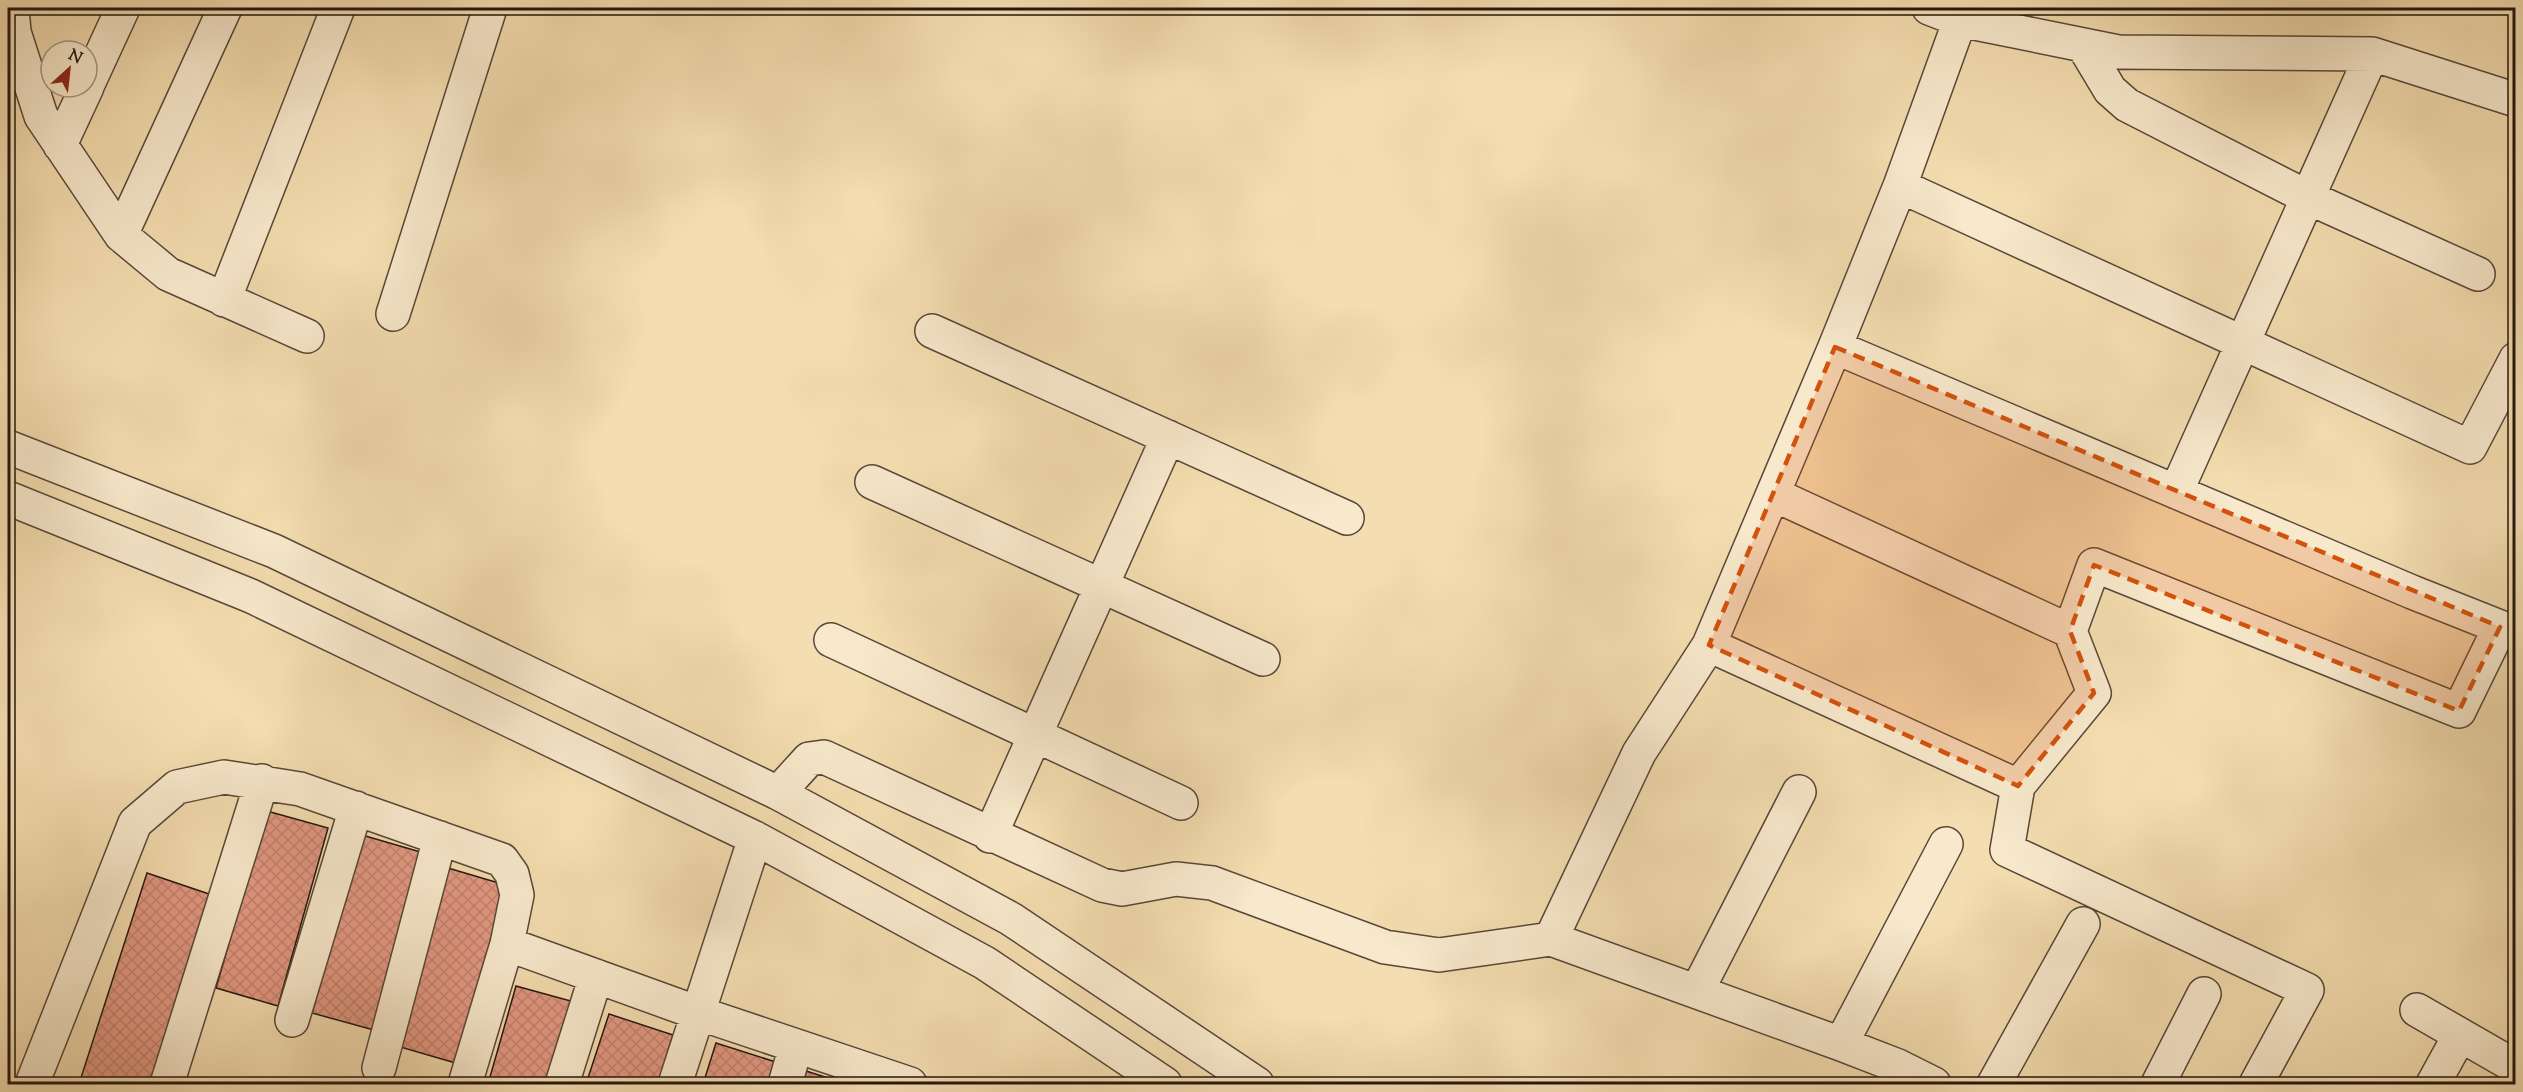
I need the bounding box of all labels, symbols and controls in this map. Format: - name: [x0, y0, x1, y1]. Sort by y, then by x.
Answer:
- north arrow: [39, 39, 99, 99]
- text: N: [64, 45, 86, 71]

